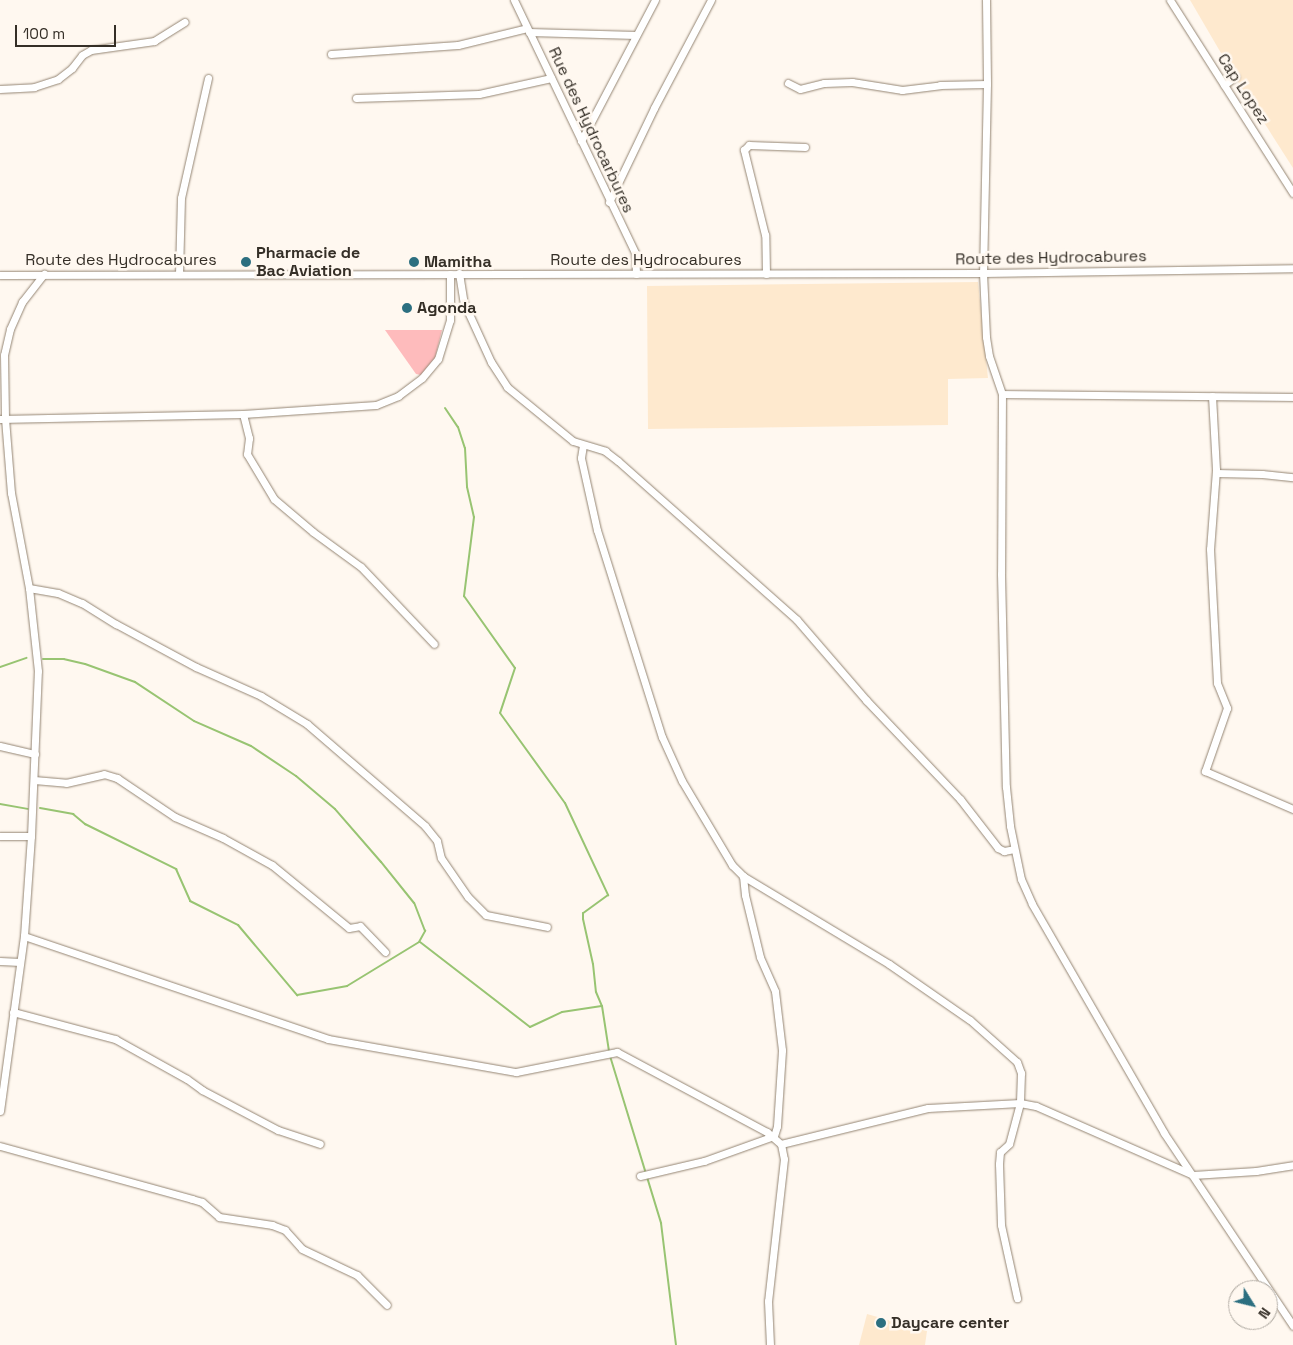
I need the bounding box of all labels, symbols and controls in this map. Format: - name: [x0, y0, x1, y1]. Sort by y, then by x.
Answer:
- scale bar: [18, 15, 119, 47]
- text: 100 m: [23, 24, 65, 43]
- street label: Rue des Hydrocarbures: [544, 44, 638, 216]
- street label: Cap Lopez: [1213, 50, 1273, 128]
- place label: Pharmacie de Bac Aviation: [256, 243, 360, 281]
- street label: Route des Hydrocabures: [955, 247, 1147, 269]
- street label: Route des Hydrocabures: [25, 250, 217, 270]
- street label: Route des Hydrocabures: [550, 250, 742, 270]
- place label: Mamitha: [424, 252, 492, 272]
- marker: Pharmacie de Bac Aviation: [240, 256, 252, 268]
- marker: Mamitha: [408, 256, 420, 268]
- place label: Agonda: [417, 298, 476, 318]
- marker: Agonda: [401, 302, 413, 314]
- north arrow: [1228, 1280, 1278, 1330]
- text: N: [1254, 1304, 1274, 1322]
- place label: Daycare center: [891, 1313, 1009, 1333]
- marker: Daycare center: [875, 1317, 887, 1329]

